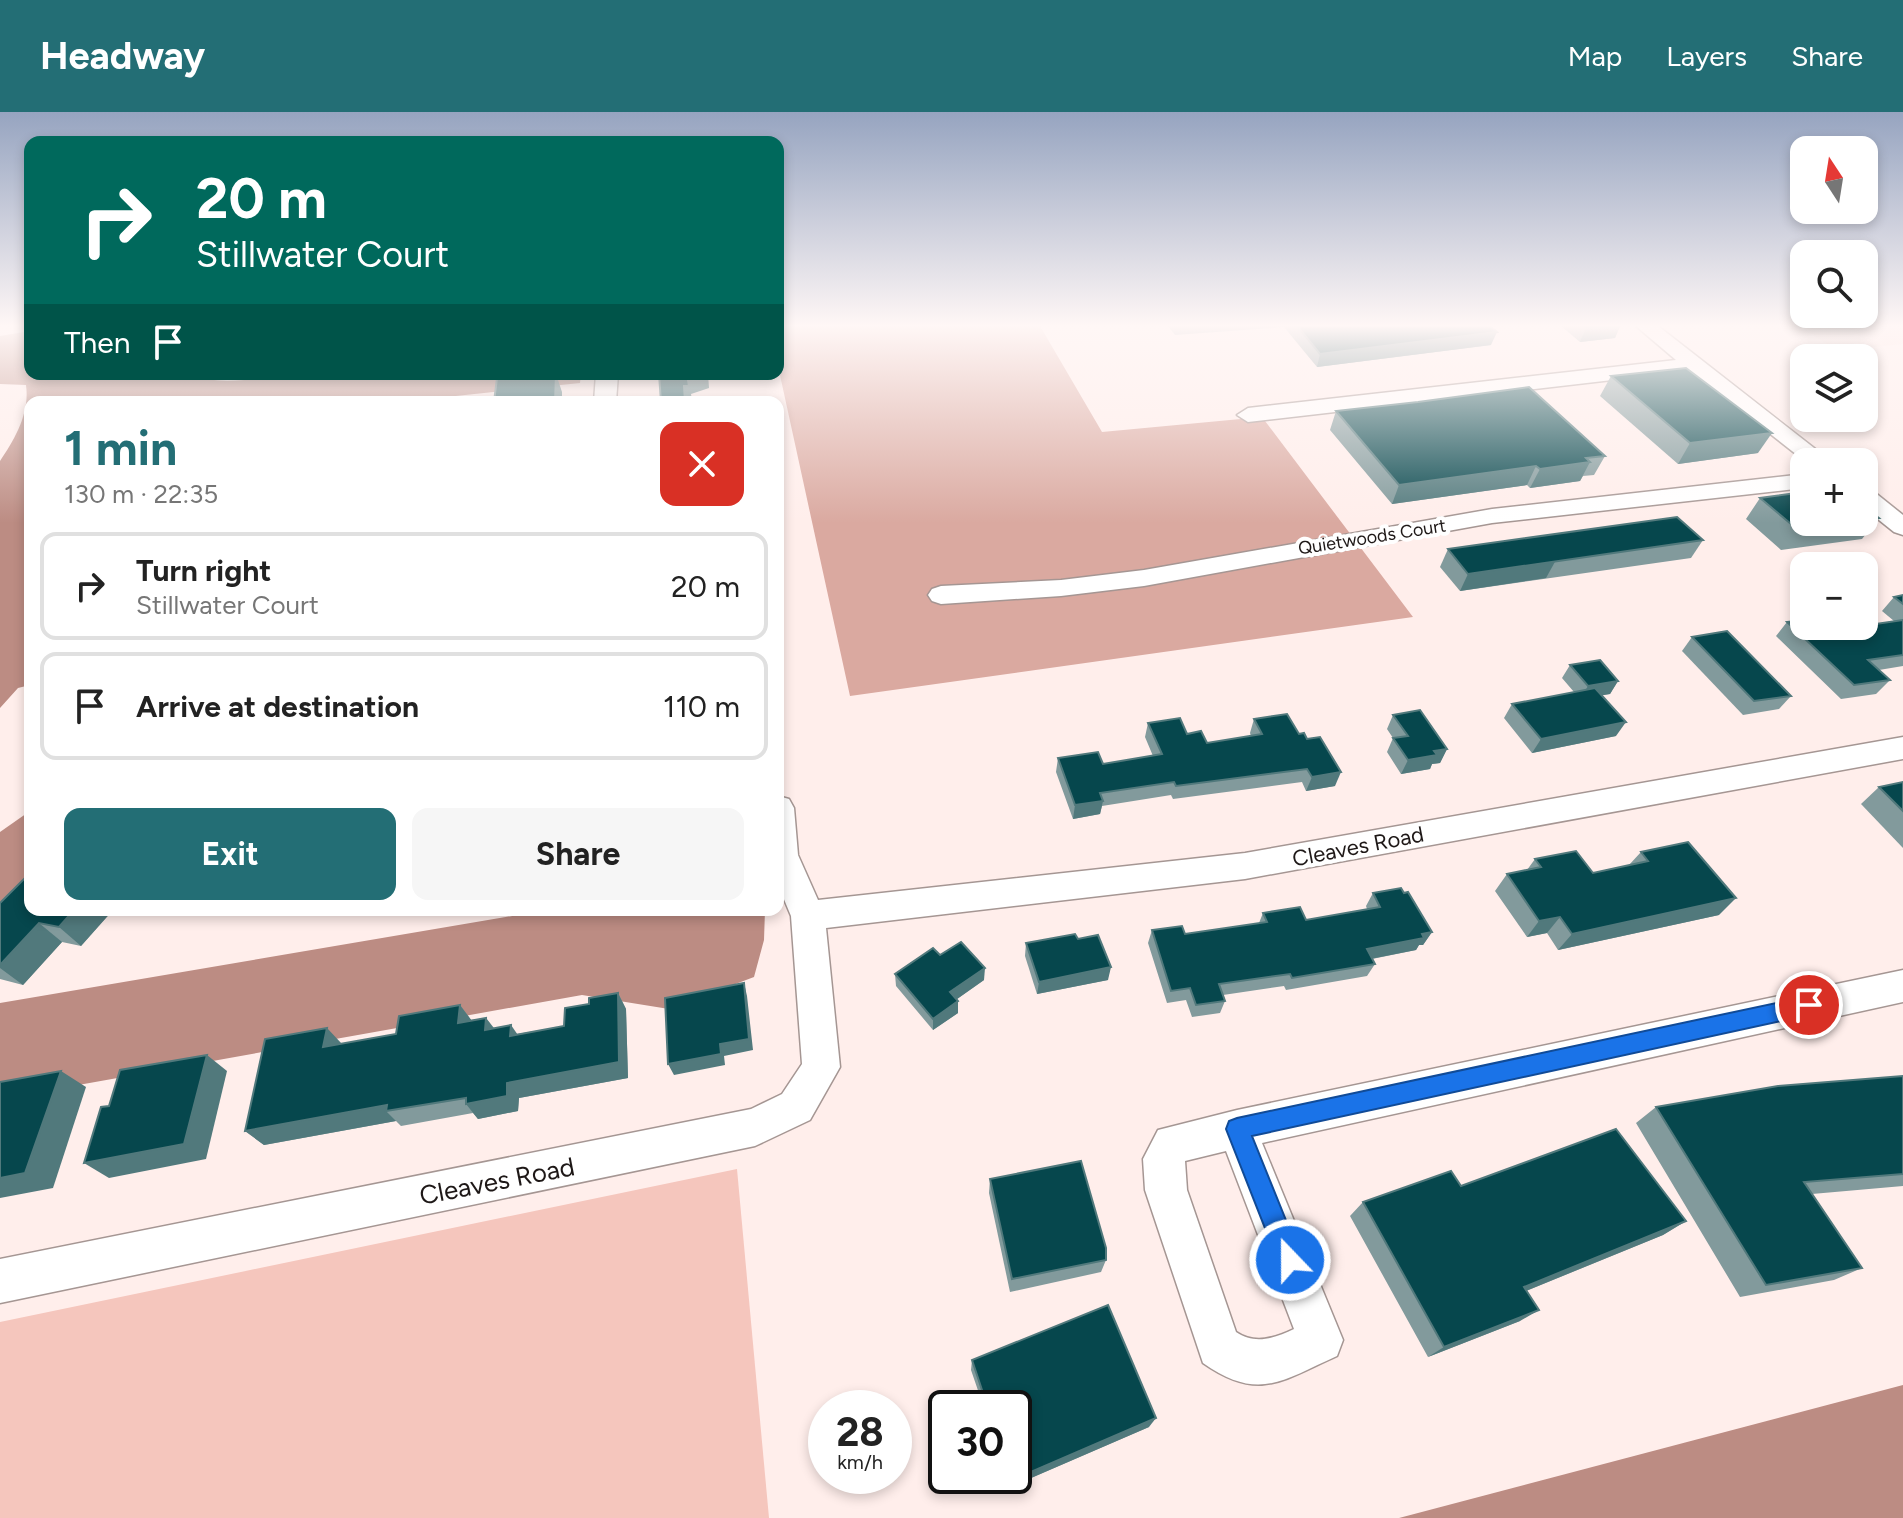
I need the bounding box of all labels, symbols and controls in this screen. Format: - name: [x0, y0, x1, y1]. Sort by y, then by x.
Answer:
- text: Headway: [40, 33, 205, 79]
- text: Map: [1568, 39, 1622, 73]
- text: Layers: [1666, 39, 1747, 73]
- text: Share: [1791, 39, 1863, 73]
- north arrow: [1790, 136, 1878, 224]
- map controls: [1790, 136, 1878, 640]
- text: 20 m: [196, 165, 327, 232]
- icon: right: [64, 168, 168, 272]
- text: Stillwater Court: [196, 233, 449, 276]
- button: search: [1790, 240, 1878, 328]
- icon: arrive: [146, 320, 190, 364]
- text: Then: [64, 324, 130, 361]
- button: layers: [1790, 344, 1878, 432]
- text: 1 min: [64, 419, 177, 477]
- button: close: [660, 422, 744, 506]
- button: +: [1790, 448, 1878, 536]
- text: 130 m · 22:35: [64, 478, 218, 510]
- street label: Quietwoods Court: [1296, 514, 1448, 560]
- text: Turn right: [136, 552, 271, 589]
- button: −: [1790, 552, 1878, 640]
- icon: right: [68, 564, 112, 608]
- text: 20 m: [671, 568, 740, 605]
- text: Stillwater Court: [136, 589, 319, 621]
- icon: arrive: [68, 684, 112, 728]
- text: Arrive at destination: [136, 688, 419, 725]
- text: 110 m: [663, 688, 740, 725]
- button: Exit: [64, 808, 396, 900]
- button: Share: [412, 808, 744, 900]
- street label: Cleaves Road: [1290, 821, 1426, 872]
- pin: [1775, 971, 1843, 1039]
- icon: arrive: [1787, 983, 1831, 1027]
- street label: Cleaves Road: [417, 1150, 577, 1212]
- position arrow: [1248, 1218, 1332, 1302]
- speed limit sign: 30: [928, 1390, 1032, 1494]
- text: 28: [836, 1408, 884, 1456]
- text: km/h: [837, 1450, 883, 1474]

